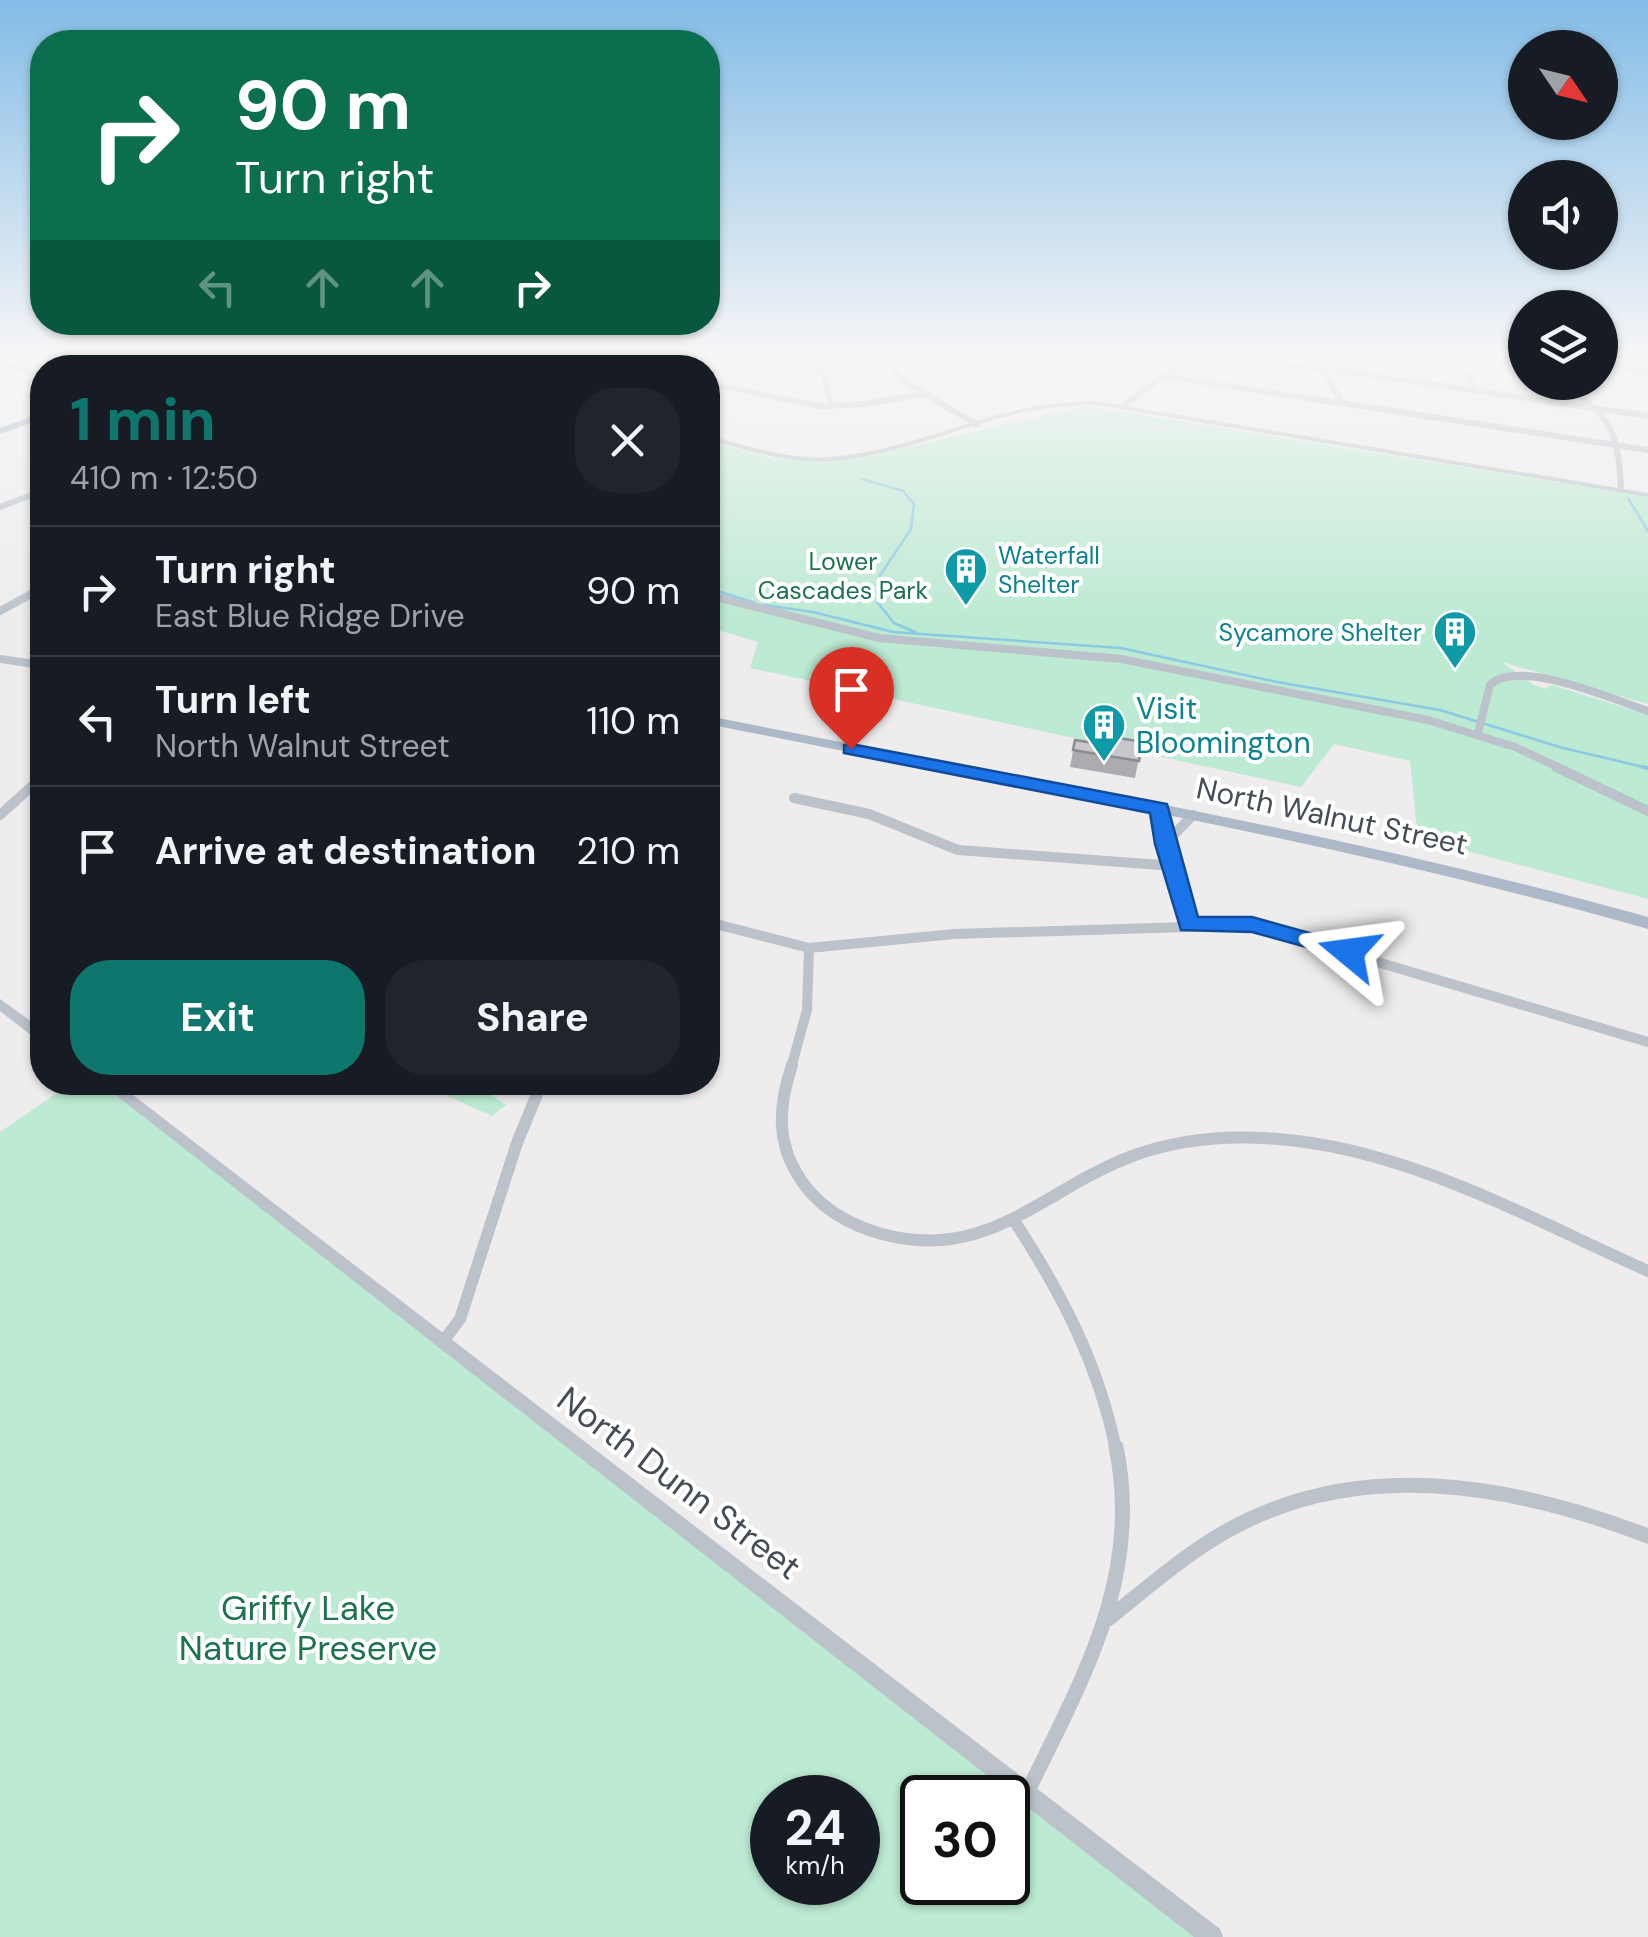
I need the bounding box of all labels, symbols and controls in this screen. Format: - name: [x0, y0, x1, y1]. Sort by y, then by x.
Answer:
- north arrow: [1508, 30, 1618, 140]
- map controls: [1508, 30, 1618, 400]
- text: 90 m: [235, 60, 411, 151]
- icon: right: [70, 70, 200, 200]
- text: Turn right: [235, 148, 434, 207]
- button: sound: [1508, 160, 1618, 270]
- icon: left: [190, 260, 245, 315]
- icon: ahead: [295, 260, 350, 315]
- icon: ahead: [400, 260, 455, 315]
- icon: right: [505, 260, 560, 315]
- button: layers: [1508, 290, 1618, 400]
- text: 1 min: [70, 380, 216, 459]
- button: close: [575, 388, 680, 493]
- text: 410 m · 12:50: [70, 457, 258, 499]
- place label: Waterfall Shelter: [998, 539, 1100, 601]
- text: Turn right: [155, 545, 336, 595]
- park label: Lower Cascades Park: [758, 545, 929, 607]
- building icon: Waterfall Shelter: [943, 546, 989, 607]
- icon: right: [70, 564, 125, 619]
- text: 90 m: [586, 566, 680, 616]
- text: East Blue Ridge Drive: [155, 595, 465, 637]
- building icon: Sycamore Shelter: [1432, 609, 1478, 670]
- place label: Sycamore Shelter: [1219, 616, 1422, 649]
- pin: [809, 647, 894, 750]
- icon: arrive: [824, 662, 879, 717]
- text: Turn left: [155, 675, 311, 725]
- place label: Visit Bloomington: [1136, 689, 1311, 762]
- icon: left: [70, 694, 125, 749]
- text: 110 m: [586, 696, 680, 746]
- building icon: Visit Bloomington: [1081, 702, 1127, 763]
- text: North Walnut Street: [155, 725, 450, 767]
- street label: North Walnut Street: [1193, 768, 1471, 864]
- icon: arrive: [70, 824, 125, 879]
- text: Arrive at destination: [155, 826, 537, 876]
- text: 210 m: [576, 826, 680, 876]
- position arrow: [1297, 900, 1401, 1004]
- button: Exit: [70, 960, 365, 1075]
- button: Share: [385, 960, 680, 1075]
- street label: North Dunn Street: [548, 1376, 810, 1590]
- park label: Griffy Lake Nature Preserve: [179, 1585, 437, 1671]
- speed limit sign: 30: [900, 1775, 1030, 1905]
- text: 24: [785, 1795, 846, 1861]
- text: km/h: [785, 1849, 845, 1882]

